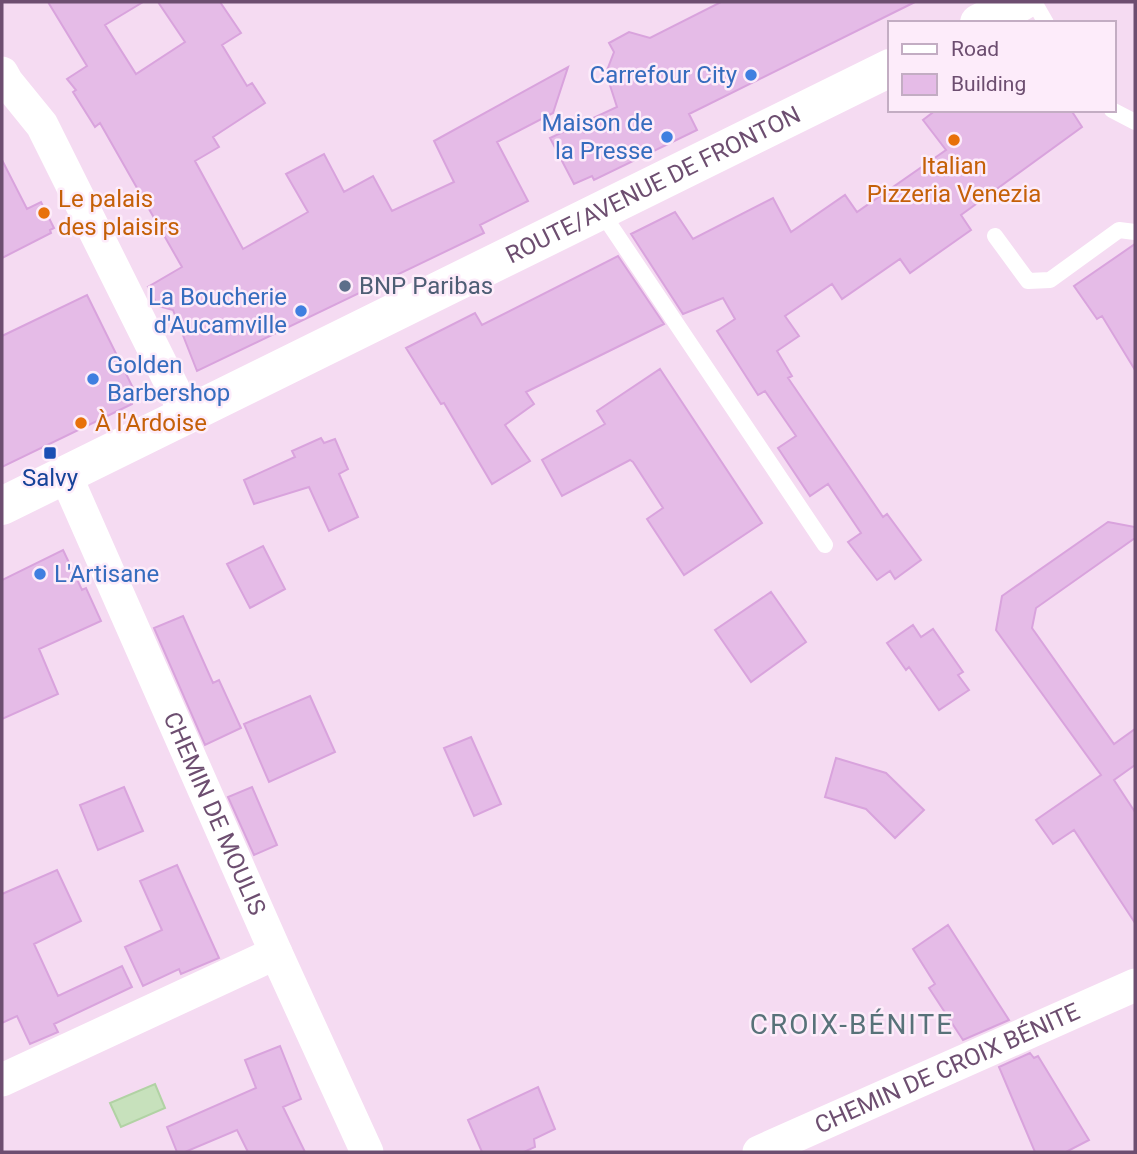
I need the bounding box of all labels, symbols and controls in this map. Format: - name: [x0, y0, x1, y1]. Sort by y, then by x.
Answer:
- legend: [888, 21, 1116, 112]
- text: Road: [951, 37, 999, 61]
- place label: Carrefour City: [590, 61, 738, 89]
- marker: Carrefour City: [743, 67, 759, 83]
- text: Building: [951, 72, 1026, 96]
- street label: ROUTE/AVENUE DE FRONTON: [501, 100, 805, 269]
- place label: Maison de la Presse: [542, 109, 653, 165]
- marker: Maison de la Presse: [659, 129, 675, 145]
- marker: Italian Pizzeria Venezia: [946, 132, 962, 148]
- place label: Italian Pizzeria Venezia: [867, 152, 1041, 208]
- place label: Le palais des plaisirs: [58, 185, 180, 241]
- marker: Le palais des plaisirs: [36, 205, 52, 221]
- place label: BNP Paribas: [359, 272, 493, 300]
- marker: BNP Paribas: [337, 278, 353, 294]
- place label: La Boucherie d'Aucamville: [148, 283, 287, 339]
- marker: La Boucherie d'Aucamville: [293, 303, 309, 319]
- place label: Golden Barbershop: [107, 351, 230, 407]
- marker: Golden Barbershop: [85, 371, 101, 387]
- place label: À l'Ardoise: [95, 409, 207, 437]
- marker: À l'Ardoise: [73, 415, 89, 431]
- marker: Salvy: [42, 445, 58, 461]
- place label: Salvy: [22, 464, 79, 492]
- place label: L'Artisane: [54, 560, 159, 588]
- marker: L'Artisane: [32, 566, 48, 582]
- street label: CHEMIN DE MOULIS: [158, 708, 272, 919]
- street label: CHEMIN DE CROIX BÉNITE: [811, 997, 1084, 1139]
- district label: CROIX-BÉNITE: [750, 1008, 954, 1041]

